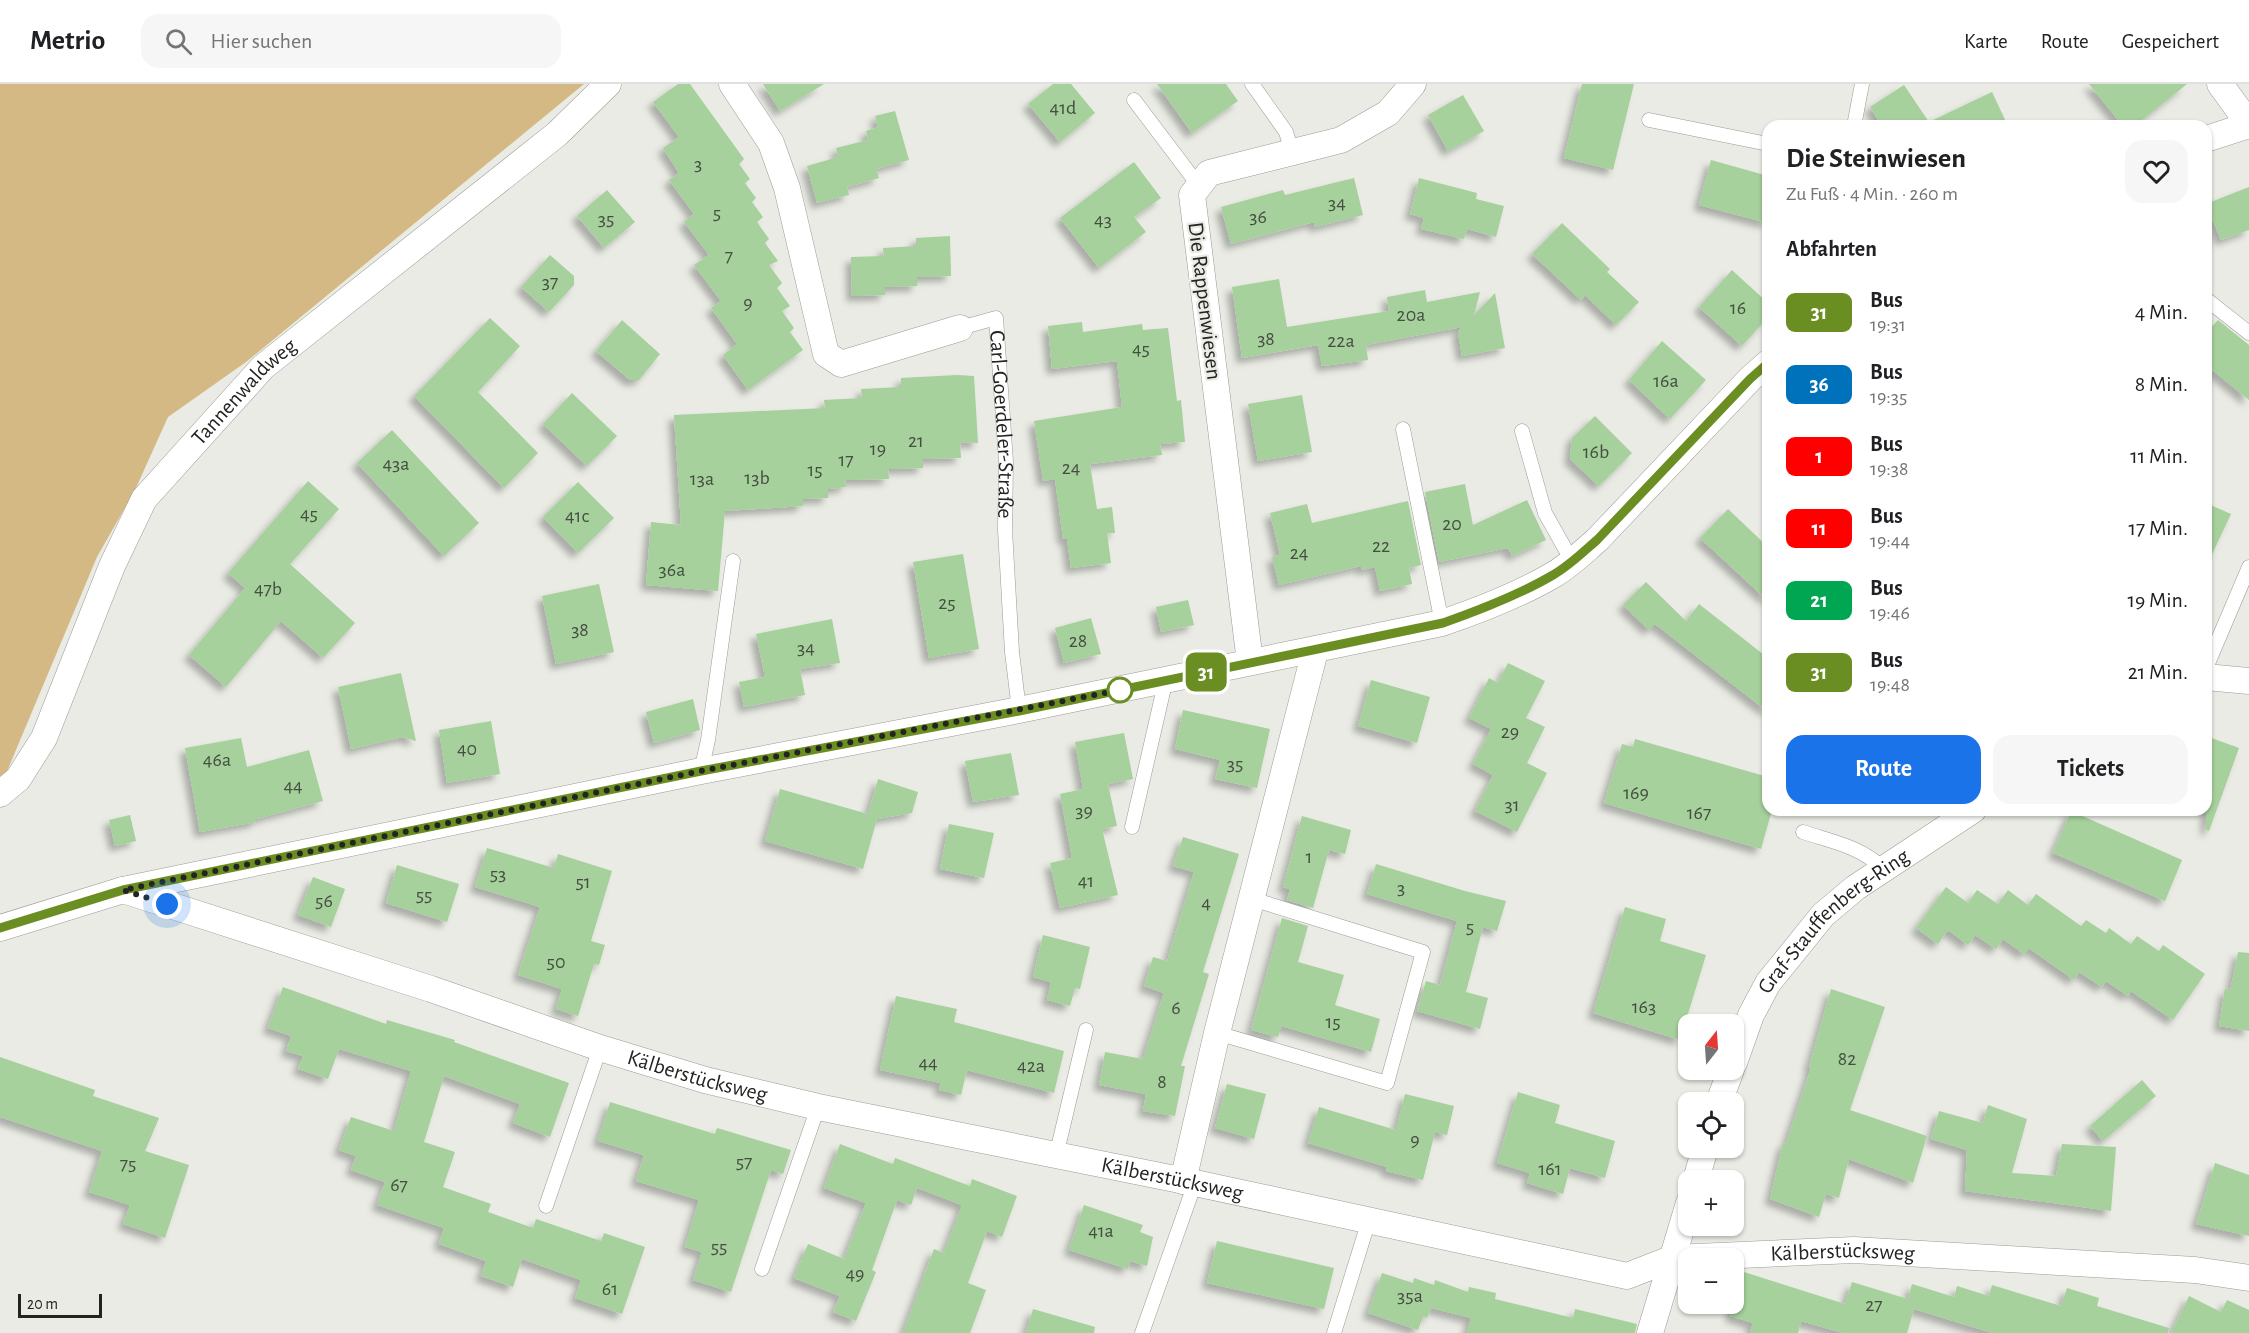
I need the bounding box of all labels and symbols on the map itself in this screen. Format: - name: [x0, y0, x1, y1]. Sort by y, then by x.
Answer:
- house number: 41d: [1050, 98, 1076, 118]
- house number: 3: [694, 154, 702, 174]
- house number: 34: [1328, 193, 1346, 213]
- house number: 5: [713, 203, 721, 223]
- house number: 36: [1249, 207, 1267, 227]
- house number: 35: [598, 209, 614, 229]
- house number: 43: [1094, 210, 1112, 230]
- street label: Die Rappenwiesen: [1184, 221, 1226, 381]
- house number: 7: [725, 246, 733, 266]
- house number: 37: [542, 272, 558, 292]
- house number: 9: [743, 293, 753, 313]
- house number: 16: [1730, 298, 1746, 318]
- house number: 20a: [1397, 305, 1425, 325]
- street label: Carl-Goerdeler-Straße: [986, 329, 1017, 519]
- house number: 38: [1257, 329, 1275, 349]
- house number: 22a: [1327, 331, 1355, 351]
- street label: Tannenwaldweg: [187, 334, 301, 449]
- house number: 45: [1132, 339, 1150, 359]
- house number: 16a: [1653, 371, 1679, 391]
- house number: 21: [908, 431, 924, 451]
- house number: 19: [870, 439, 886, 459]
- house number: 16b: [1583, 442, 1609, 462]
- house number: 17: [838, 450, 854, 470]
- house number: 43a: [382, 454, 410, 474]
- house number: 24: [1062, 458, 1080, 478]
- house number: 15: [807, 460, 823, 480]
- house number: 13b: [744, 468, 770, 488]
- house number: 13a: [690, 469, 714, 489]
- house number: 45: [300, 504, 318, 524]
- house number: 41c: [565, 506, 589, 526]
- house number: 20: [1442, 514, 1462, 534]
- house number: 22: [1372, 536, 1390, 556]
- house number: 24: [1290, 543, 1308, 563]
- house number: 36a: [659, 560, 685, 580]
- house number: 47b: [254, 579, 282, 599]
- house number: 25: [938, 593, 956, 613]
- house number: 38: [571, 620, 589, 640]
- house number: 28: [1069, 631, 1087, 651]
- house number: 34: [797, 638, 815, 658]
- line badge: 31: [1179, 652, 1233, 692]
- unlabelled marker: [1107, 677, 1133, 703]
- house number: 29: [1501, 722, 1519, 742]
- house number: 40: [457, 739, 477, 759]
- house number: 46a: [203, 750, 231, 770]
- house number: 35: [1227, 754, 1243, 774]
- house number: 44: [283, 776, 303, 796]
- house number: 169: [1623, 783, 1649, 803]
- house number: 31: [1504, 795, 1520, 815]
- house number: 39: [1075, 801, 1093, 821]
- house number: 167: [1687, 803, 1711, 823]
- street label: Graf-Stauffenberg-Ring: [1754, 844, 1913, 997]
- house number: 1: [1306, 847, 1312, 867]
- house number: 53: [490, 864, 506, 884]
- house number: 41: [1078, 871, 1094, 891]
- house number: 51: [575, 872, 591, 892]
- house number: 3: [1397, 878, 1405, 898]
- house number: 55: [416, 885, 432, 905]
- your location: [152, 889, 182, 919]
- house number: 56: [315, 891, 333, 911]
- house number: 4: [1201, 893, 1211, 913]
- house number: 5: [1466, 917, 1474, 937]
- house number: 50: [547, 952, 565, 972]
- house number: 163: [1632, 997, 1656, 1017]
- house number: 6: [1171, 998, 1181, 1018]
- house number: 15: [1325, 1012, 1341, 1032]
- north arrow: [1678, 1014, 1744, 1080]
- street label: Kälberstücksweg: [625, 1046, 770, 1106]
- house number: 82: [1838, 1049, 1856, 1069]
- house number: 44: [918, 1053, 938, 1073]
- house number: 42a: [1017, 1056, 1045, 1076]
- house number: 8: [1157, 1072, 1167, 1092]
- house number: 9: [1410, 1130, 1420, 1150]
- house number: 57: [736, 1152, 752, 1172]
- street label: Kälberstücksweg: [1100, 1153, 1246, 1204]
- house number: 75: [120, 1154, 136, 1174]
- house number: 161: [1538, 1159, 1562, 1179]
- house number: 67: [390, 1175, 408, 1195]
- house number: 41a: [1088, 1221, 1114, 1241]
- house number: 55: [711, 1237, 727, 1257]
- street label: Kälberstücksweg: [1770, 1239, 1915, 1265]
- house number: 49: [845, 1264, 865, 1284]
- house number: 61: [602, 1279, 618, 1299]
- house number: 35a: [1397, 1286, 1423, 1306]
- scale bar: [18, 1291, 102, 1318]
- house number: 27: [1865, 1295, 1883, 1315]

